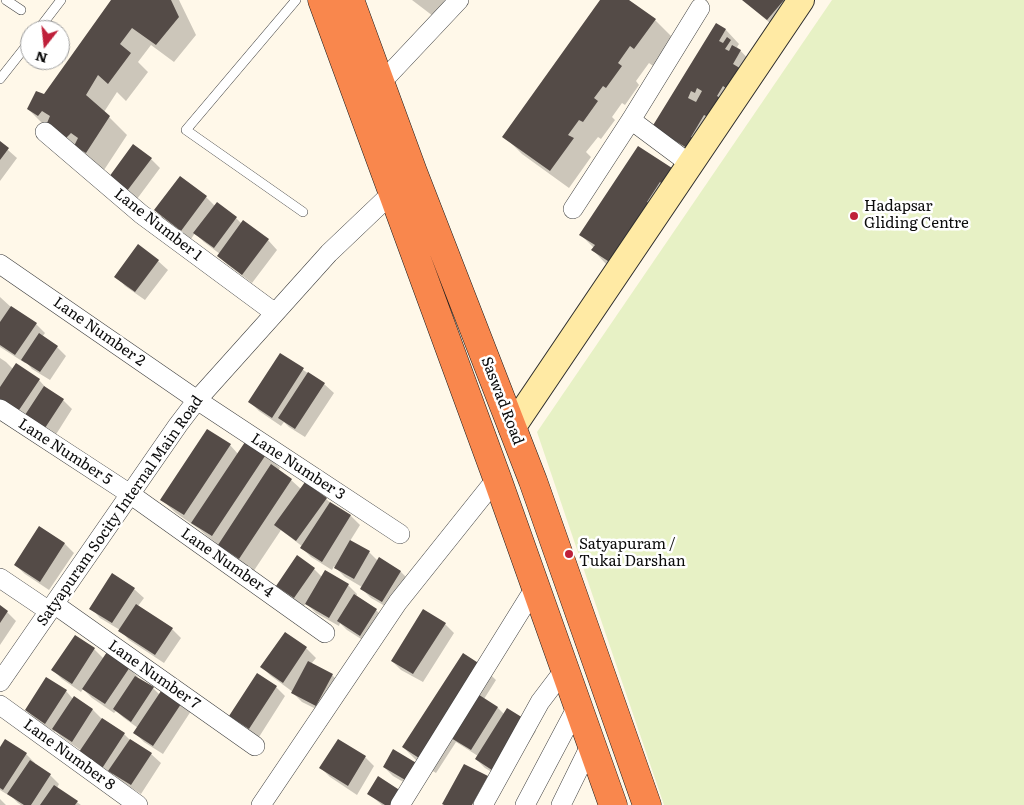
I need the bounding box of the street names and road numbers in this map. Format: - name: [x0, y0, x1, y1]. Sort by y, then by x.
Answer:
- street label: Lane Number 1: [110, 185, 206, 265]
- street label: Lane Number 2: [50, 294, 148, 370]
- street label: Saswad Road: [477, 354, 527, 448]
- street label: Satyapuram Socity Internal Main Road: [33, 392, 207, 630]
- street label: Lane Number 5: [15, 415, 115, 489]
- street label: Lane Number 3: [248, 430, 348, 504]
- street label: Lane Number 4: [177, 524, 277, 602]
- street label: Lane Number 7: [105, 637, 203, 713]
- street label: Lane Number 8: [20, 716, 118, 794]

